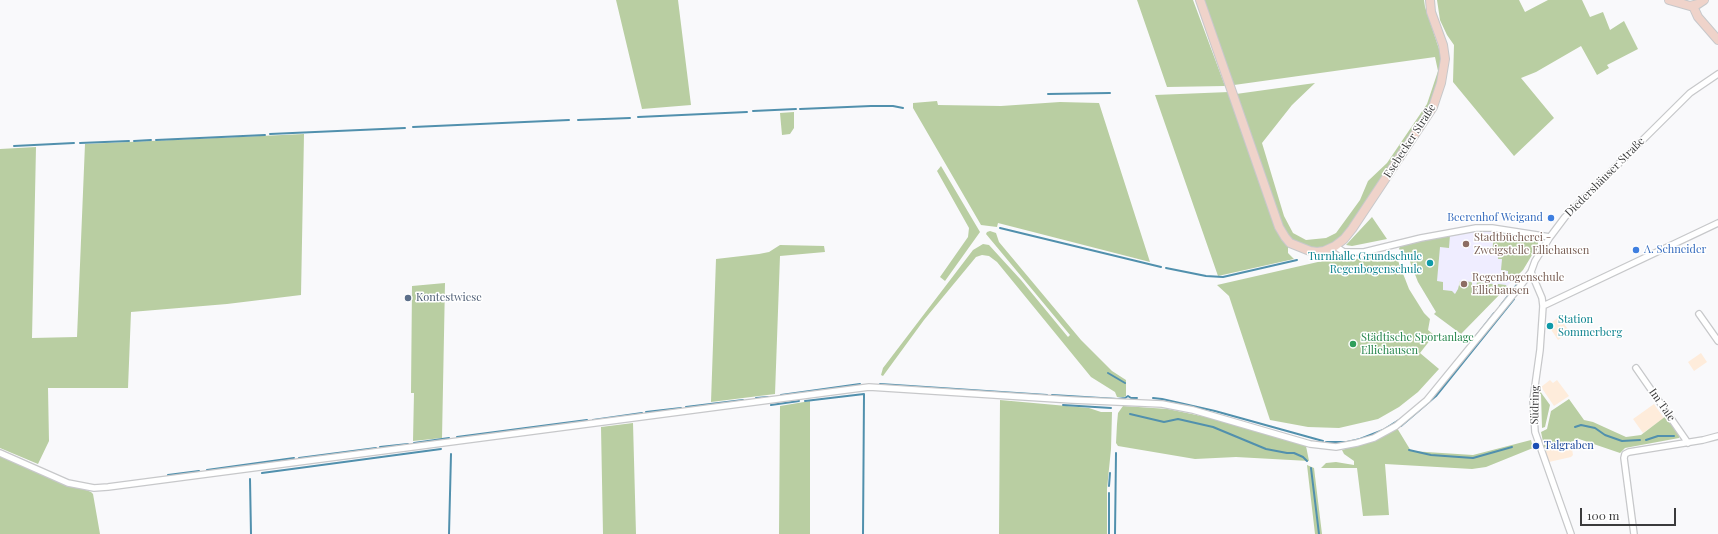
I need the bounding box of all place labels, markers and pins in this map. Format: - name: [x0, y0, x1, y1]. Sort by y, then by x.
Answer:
- place label: Beerenhof Weigand: [1447, 211, 1543, 225]
- marker: Beerenhof Weigand: [1546, 213, 1556, 223]
- place label: Stadtbücherei - Zweigstelle Elliehausen: [1474, 231, 1589, 257]
- marker: Stadtbücherei - Zweigstelle Elliehausen: [1461, 239, 1471, 249]
- place label: A. Schneider: [1644, 243, 1706, 257]
- marker: A. Schneider: [1631, 245, 1641, 255]
- place label: Turnhalle Grundschule Regenbogenschule: [1308, 250, 1422, 276]
- marker: Turnhalle Grundschule Regenbogenschule: [1425, 258, 1435, 268]
- place label: Regenbogenschule Elliehausen: [1472, 271, 1564, 297]
- marker: Regenbogenschule Elliehausen: [1459, 279, 1469, 289]
- place label: Kontestwiese: [416, 291, 482, 305]
- marker: Kontestwiese: [403, 293, 413, 303]
- place label: Station Sommerberg: [1558, 313, 1622, 339]
- marker: Station Sommerberg: [1545, 321, 1555, 331]
- place label: Städtische Sportanlage Elliehausen: [1361, 331, 1474, 357]
- marker: Städtische Sportanlage Elliehausen: [1348, 339, 1358, 349]
- place label: Talgraben: [1544, 439, 1594, 453]
- marker: Talgraben: [1531, 441, 1541, 451]

